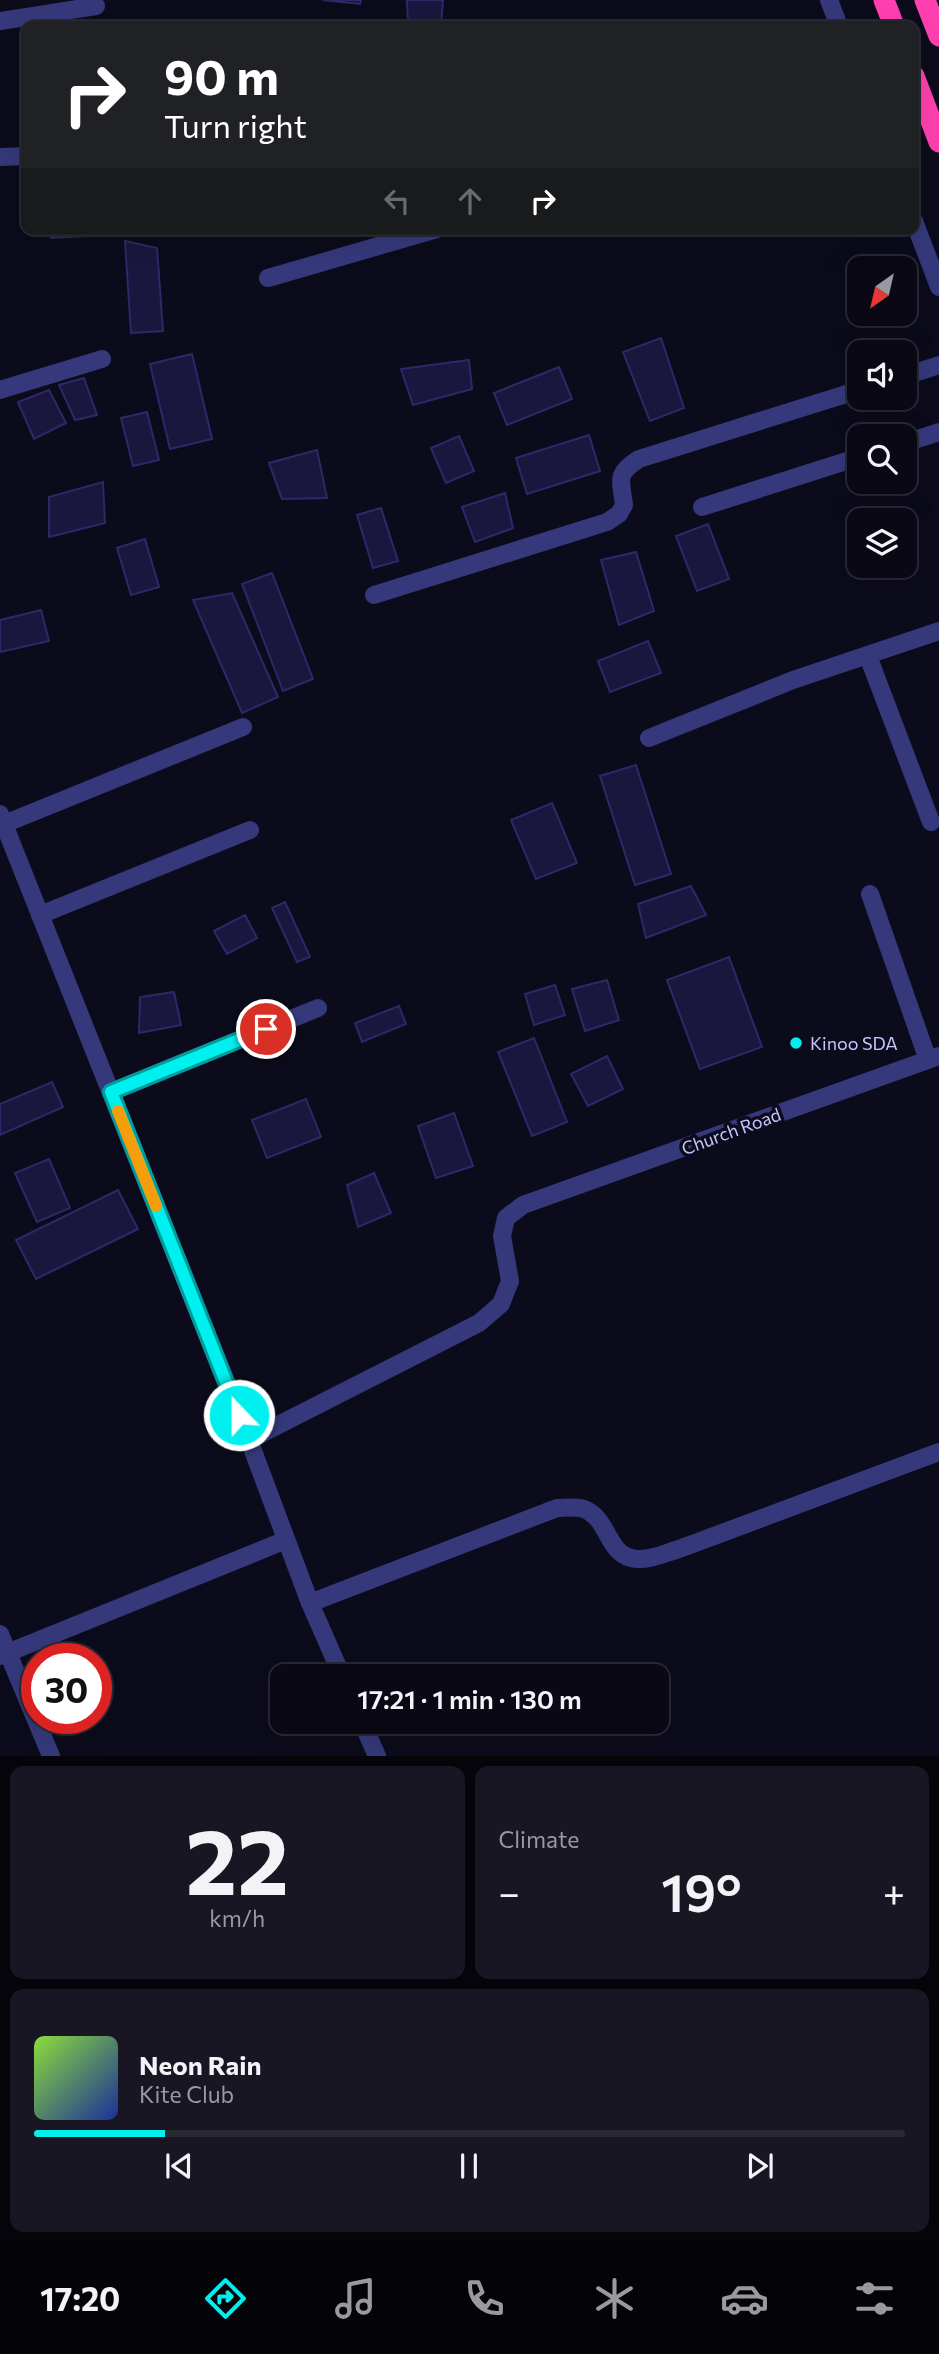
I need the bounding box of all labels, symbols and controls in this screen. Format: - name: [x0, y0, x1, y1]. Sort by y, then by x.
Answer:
- text: 90 m: [164, 45, 279, 105]
- icon: right: [49, 49, 140, 140]
- text: Turn right: [164, 105, 307, 145]
- icon: left: [378, 182, 416, 220]
- icon: ahead: [451, 182, 489, 220]
- icon: right: [524, 182, 562, 220]
- north arrow: [847, 256, 917, 326]
- map controls: [847, 256, 917, 578]
- button: sound: [847, 340, 917, 410]
- button: search: [847, 424, 917, 494]
- button: layers: [847, 508, 917, 578]
- pin: [236, 999, 296, 1059]
- icon: arrive: [247, 1010, 285, 1048]
- place label: Kinoo SDA: [810, 1032, 898, 1054]
- marker: Kinoo SDA: [788, 1035, 804, 1051]
- street label: Church Road: [678, 1103, 784, 1159]
- position arrow: [202, 1378, 276, 1452]
- speed limit sign: 30: [21, 1643, 112, 1734]
- text: 17:21 · 1 min · 130 m: [357, 1683, 582, 1714]
- text: 22: [185, 1802, 289, 1914]
- text: Climate: [499, 1825, 580, 1853]
- text: 19°: [661, 1859, 742, 1923]
- text: −: [499, 1868, 520, 1915]
- text: +: [883, 1868, 905, 1915]
- text: km/h: [209, 1904, 265, 1932]
- text: Neon Rain: [139, 2049, 262, 2080]
- text: Kite Club: [139, 2080, 234, 2108]
- icon: previous: [160, 2147, 198, 2185]
- icon: pause: [450, 2147, 488, 2185]
- icon: next: [741, 2147, 779, 2185]
- icon: directions: [201, 2274, 250, 2323]
- icon: music: [331, 2274, 380, 2323]
- icon: phone: [460, 2274, 509, 2323]
- icon: climate: [590, 2274, 639, 2323]
- icon: car: [720, 2274, 769, 2323]
- icon: filters: [850, 2274, 899, 2323]
- text: 17:20: [40, 2278, 120, 2318]

